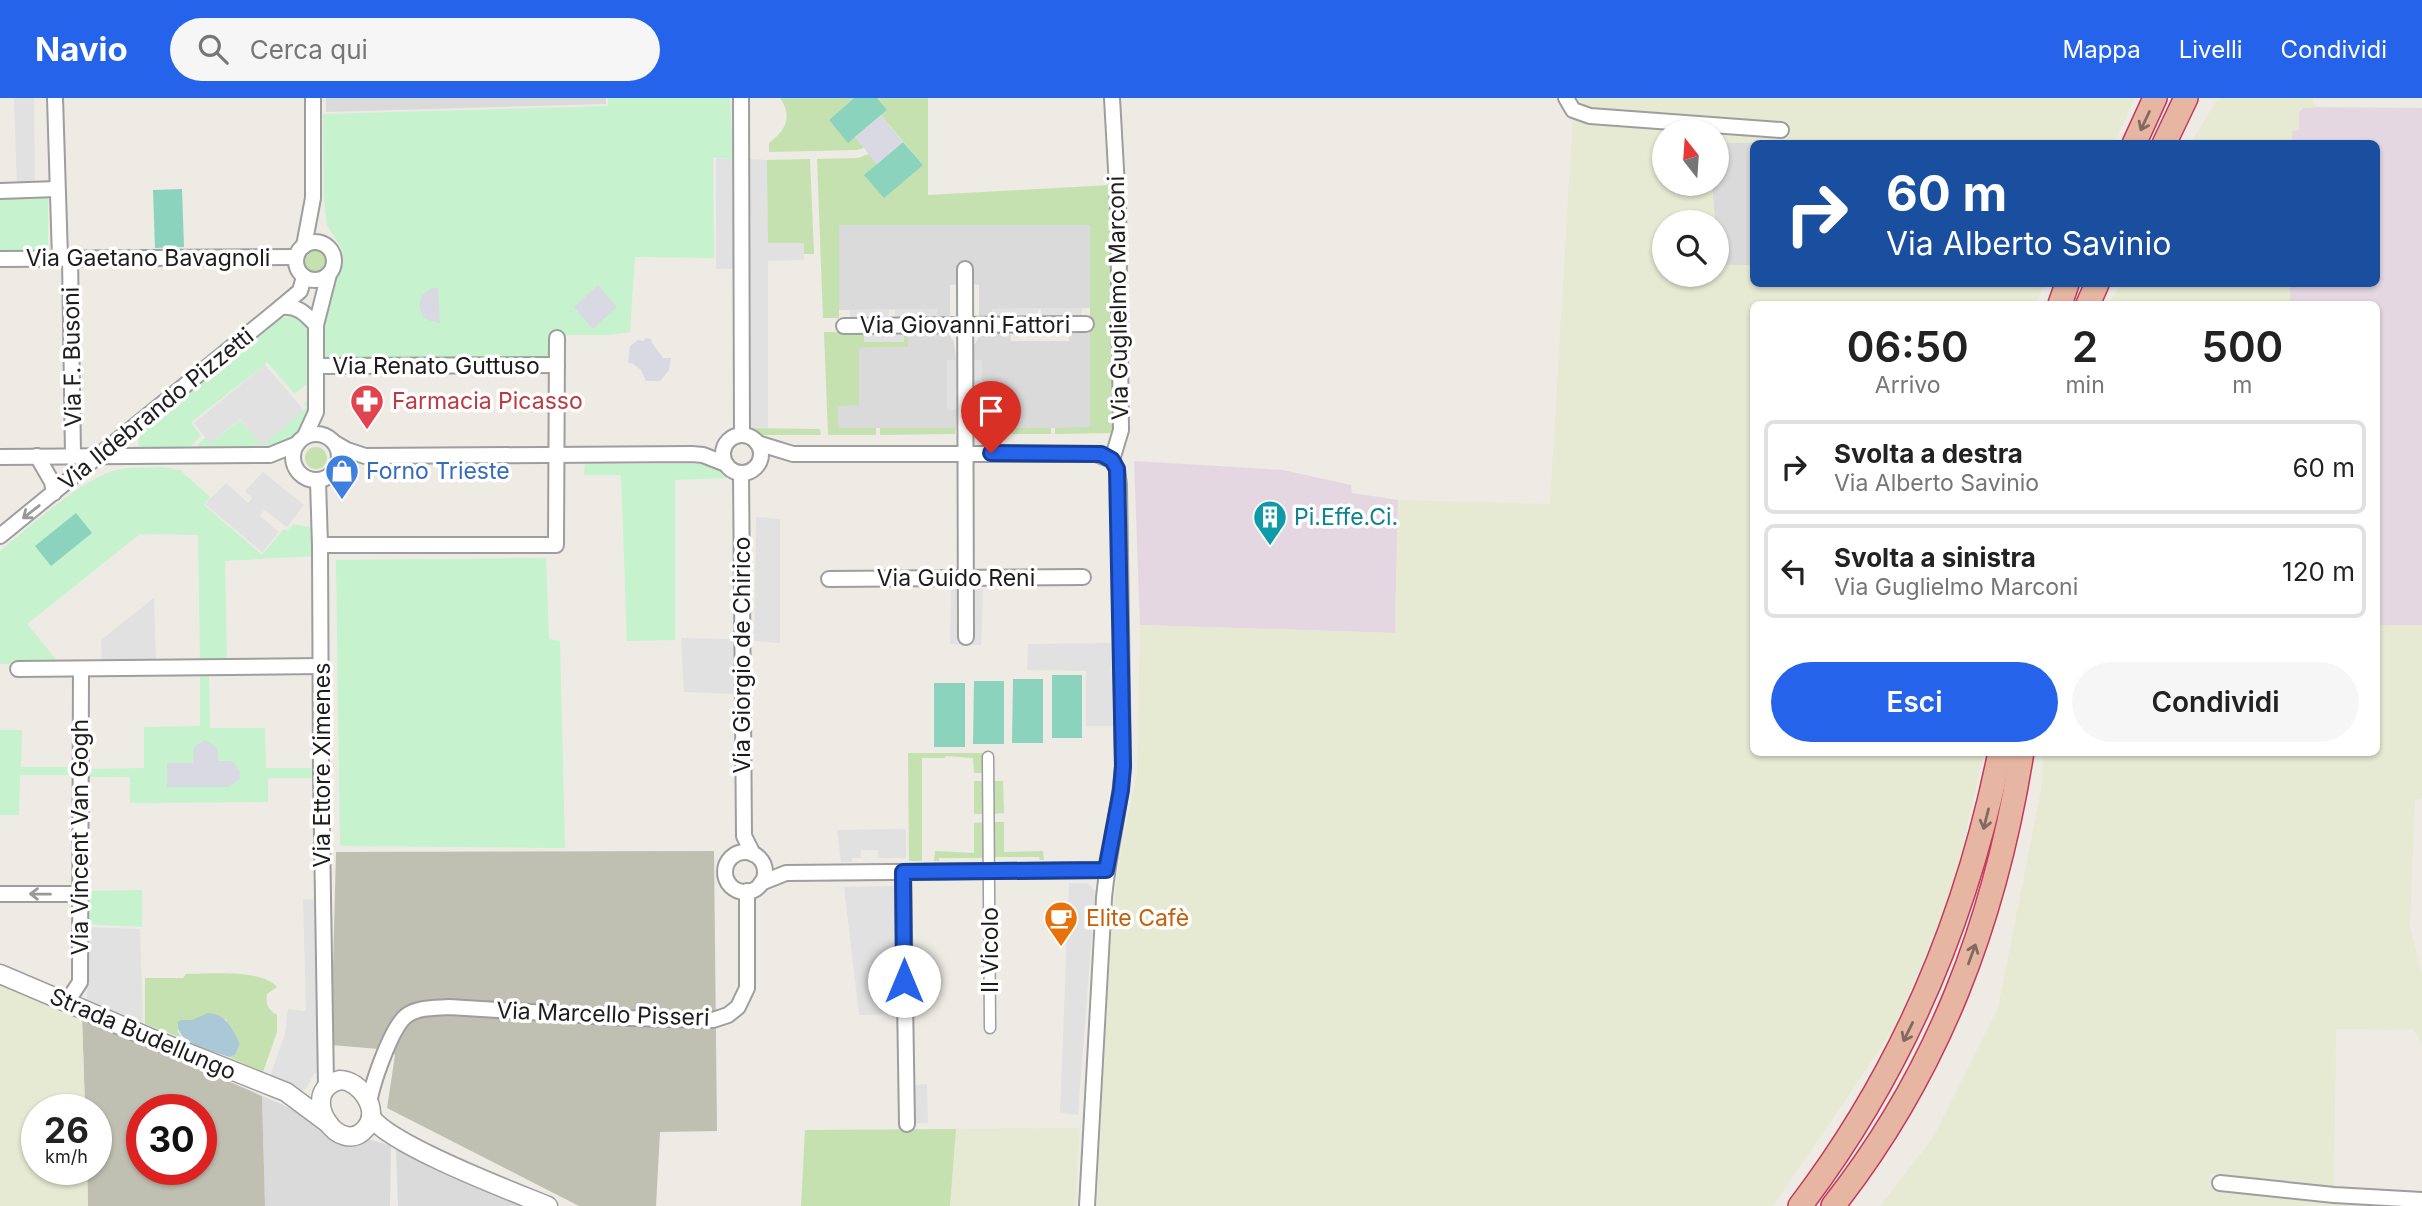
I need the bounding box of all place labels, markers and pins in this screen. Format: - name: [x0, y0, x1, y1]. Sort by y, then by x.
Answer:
- pin: [961, 381, 1021, 453]
- pharmacy icon: Farmacia Picasso: [348, 382, 386, 431]
- place label: Farmacia Picasso: [392, 387, 583, 415]
- shop icon: Forno Trieste: [323, 452, 361, 501]
- place label: Forno Trieste: [366, 457, 510, 485]
- building icon: Pi.Effe.Ci.: [1251, 498, 1289, 547]
- place label: Pi.Effe.Ci.: [1294, 503, 1398, 531]
- cafe icon: Elite Cafè: [1042, 899, 1080, 948]
- place label: Elite Cafè: [1086, 904, 1189, 932]

